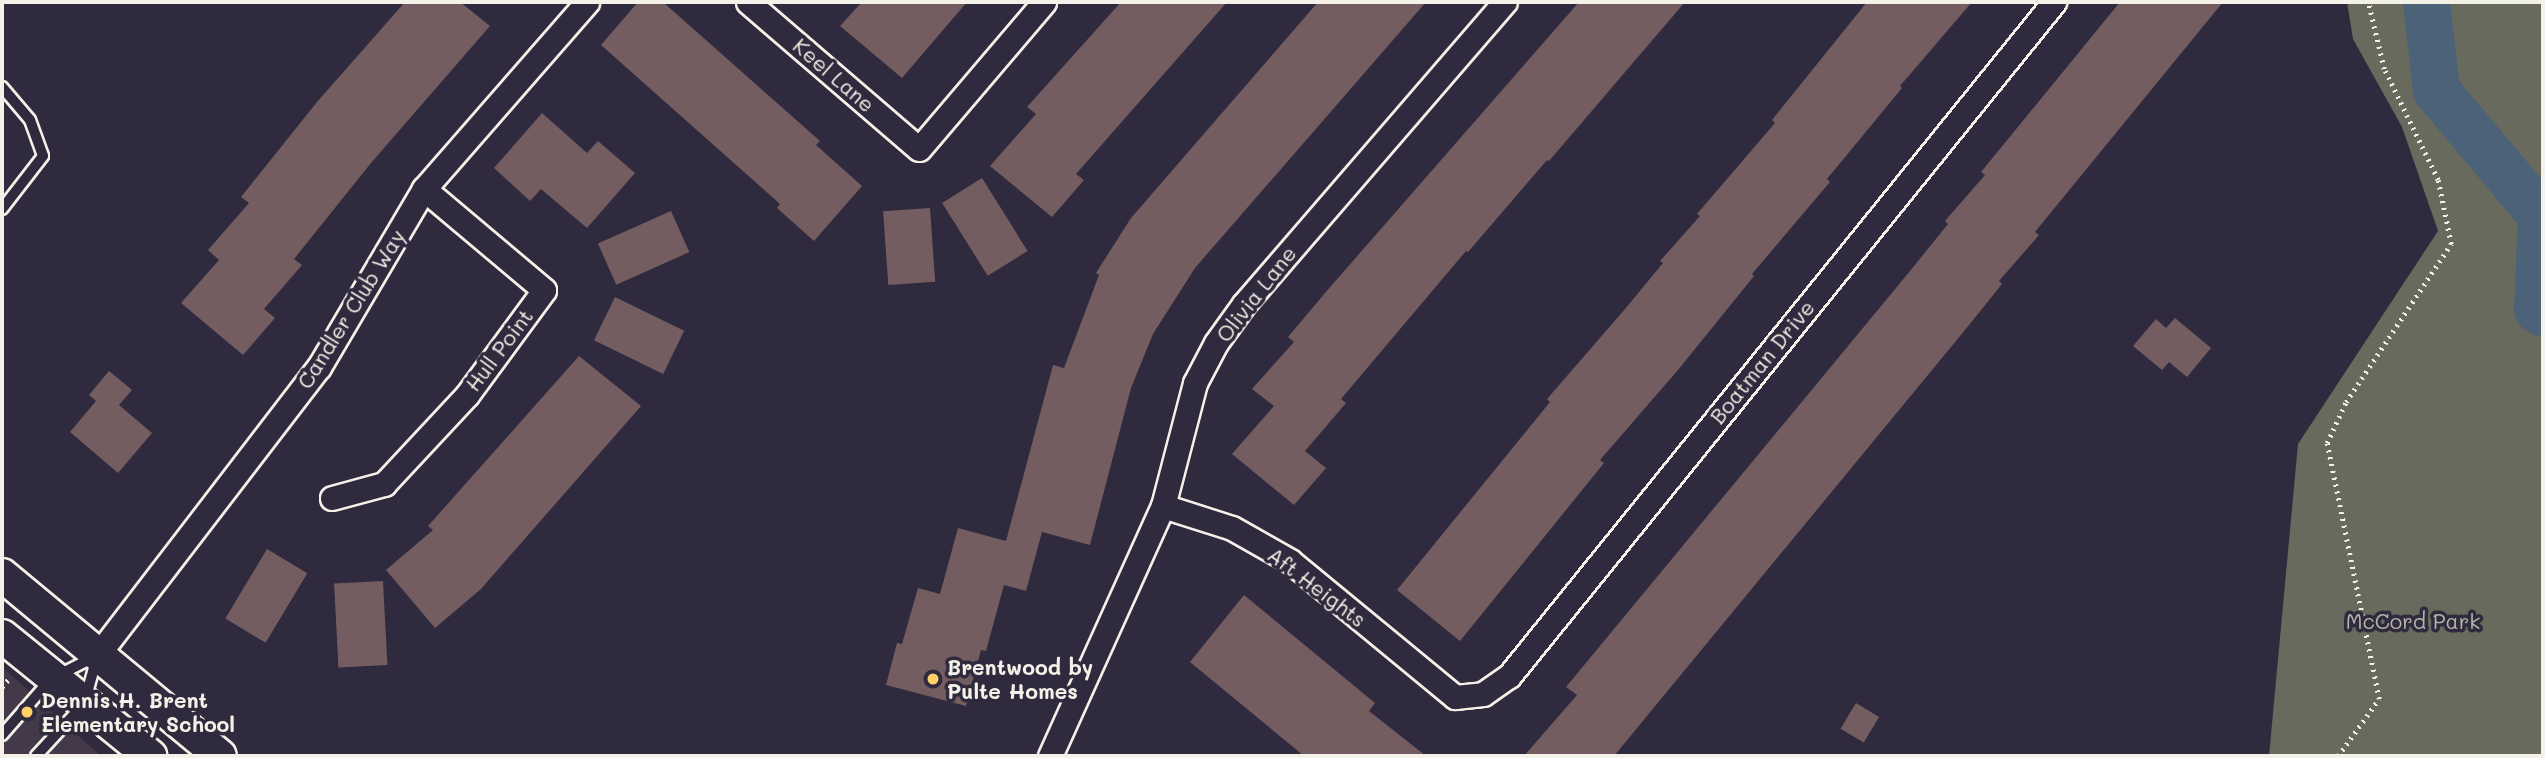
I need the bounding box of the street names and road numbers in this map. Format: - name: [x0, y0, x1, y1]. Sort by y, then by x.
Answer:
- street label: Keel Lane: [788, 33, 880, 117]
- street label: Candler Club Way: [292, 225, 410, 393]
- street label: Olivia Lane: [1211, 241, 1301, 347]
- street label: Boatman Drive: [1705, 295, 1819, 429]
- street label: Hull Point: [460, 304, 538, 396]
- street label: Aft Heights: [1263, 542, 1371, 632]

